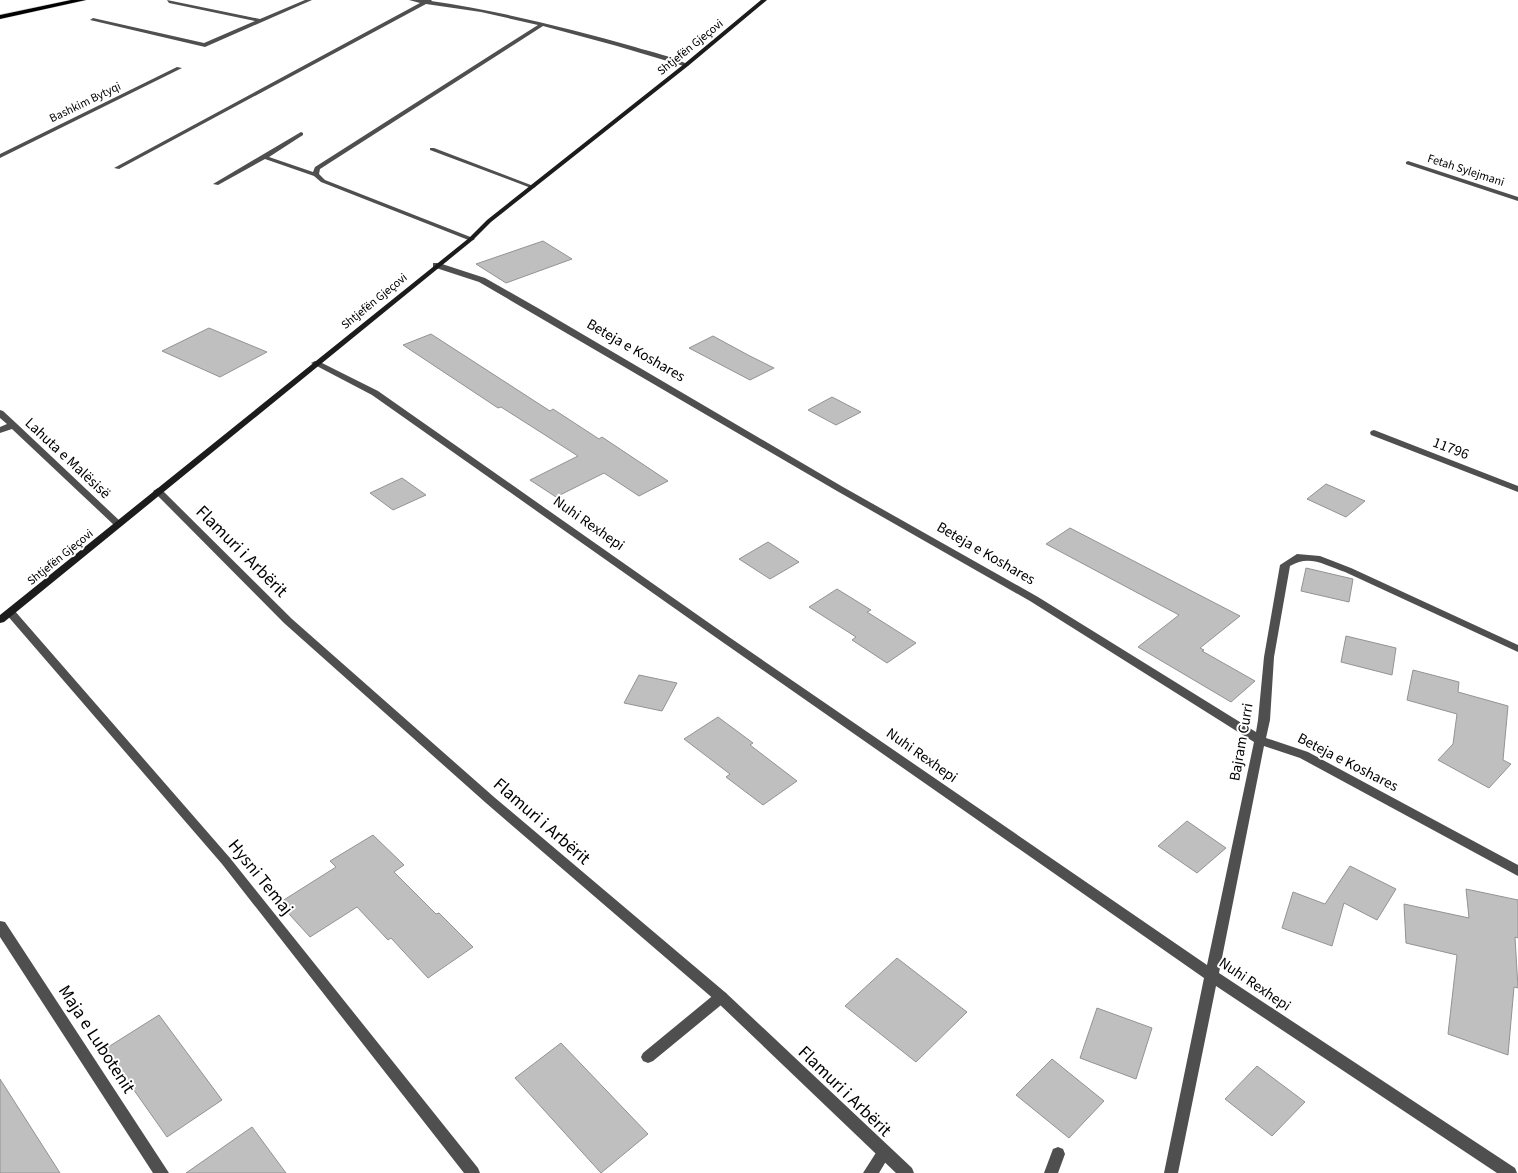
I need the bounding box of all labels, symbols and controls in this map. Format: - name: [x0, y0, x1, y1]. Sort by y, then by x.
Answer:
- street label: Shtjefën Gjeçovi: [654, 15, 727, 79]
- street label: Bashkim Bytyqi: [47, 78, 124, 127]
- street label: Fetah Sylejmani: [1425, 150, 1506, 191]
- street label: Shtjefën Gjeçovi: [338, 269, 411, 333]
- street label: Beteja e Koshares: [583, 314, 689, 387]
- street label: Lahuta e Malësisë: [20, 413, 115, 504]
- street label: 11796: [1430, 432, 1472, 465]
- street label: Nuhi Rexhepi: [549, 491, 629, 556]
- street label: Flamuri i Arbërit: [190, 500, 293, 603]
- street label: Beteja e Koshares: [933, 517, 1039, 590]
- street label: Shtjefën Gjeçovi: [24, 525, 97, 589]
- street label: Bajram Curri: [1224, 702, 1259, 783]
- street label: Nuhi Rexhepi: [882, 723, 962, 788]
- street label: Beteja e Koshares: [1294, 728, 1402, 797]
- street label: Flamuri i Arbërit: [488, 772, 596, 871]
- street label: Hysni Temaj: [222, 834, 299, 921]
- street label: Nuhi Rexhepi: [1215, 953, 1295, 1016]
- street label: Maja e Lubotenit: [52, 980, 141, 1098]
- street label: Flamuri i Arbërit: [792, 1040, 897, 1142]

